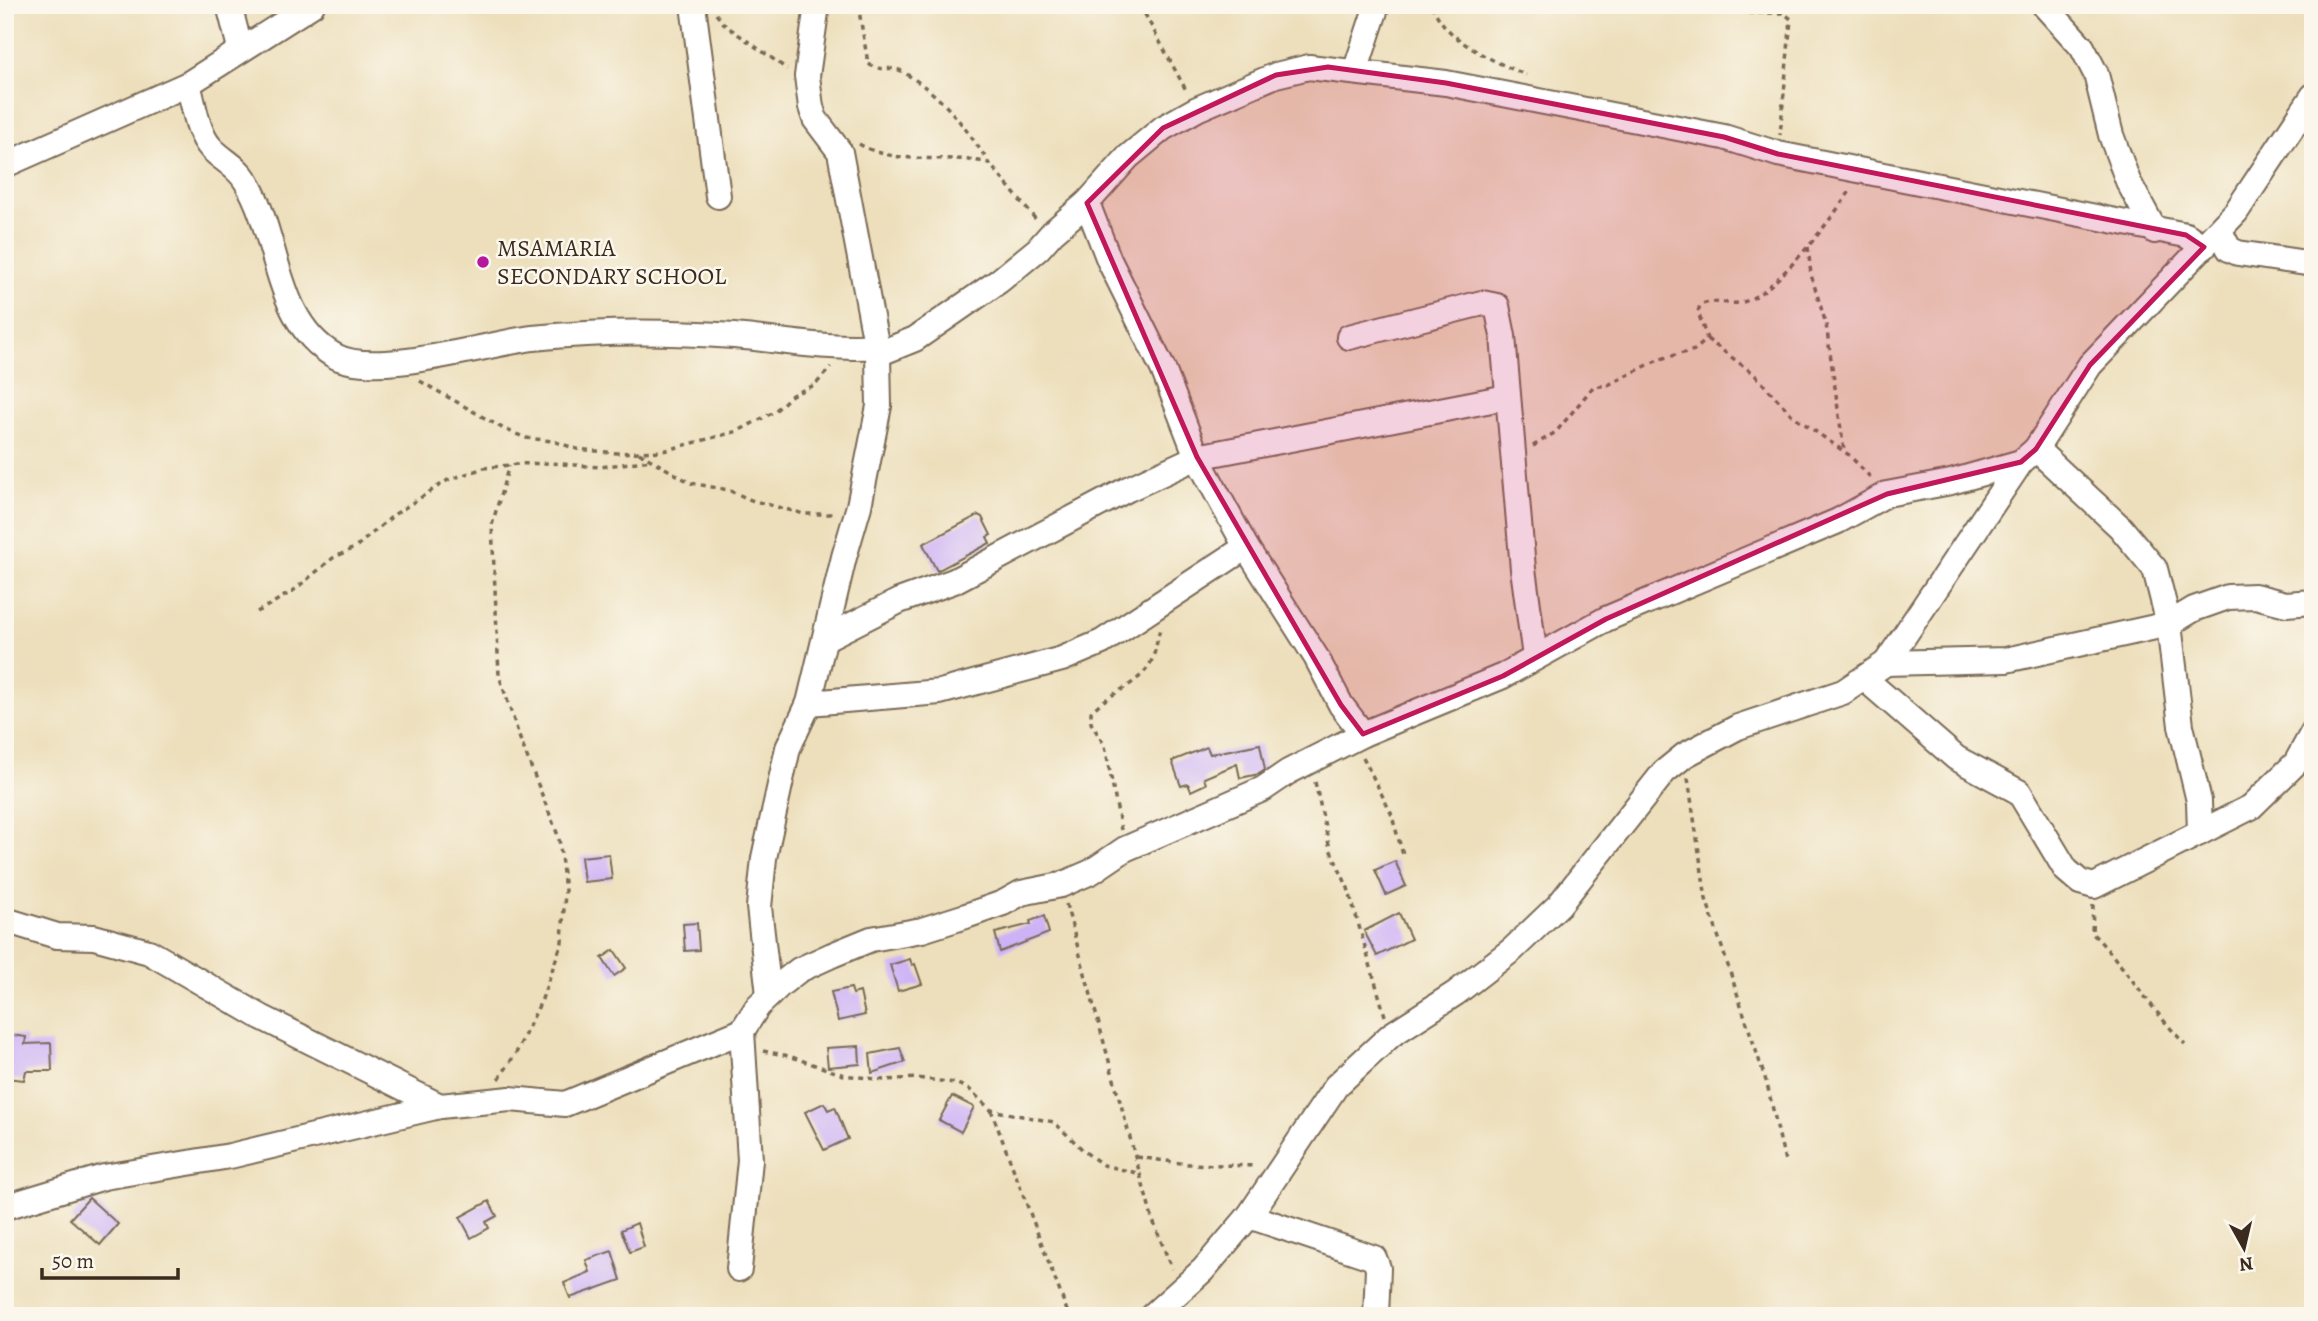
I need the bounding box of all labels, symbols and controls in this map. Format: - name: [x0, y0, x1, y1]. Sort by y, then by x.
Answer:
- place label: MSAMARIA SECONDARY SCHOOL: [497, 232, 727, 292]
- marker: MSAMARIA SECONDARY SCHOOL: [475, 254, 491, 270]
- north arrow: [2210, 1212, 2280, 1282]
- scale bar: [42, 1237, 178, 1281]
- text: 50 m: [52, 1247, 94, 1275]
- text: N: [2237, 1250, 2255, 1278]

